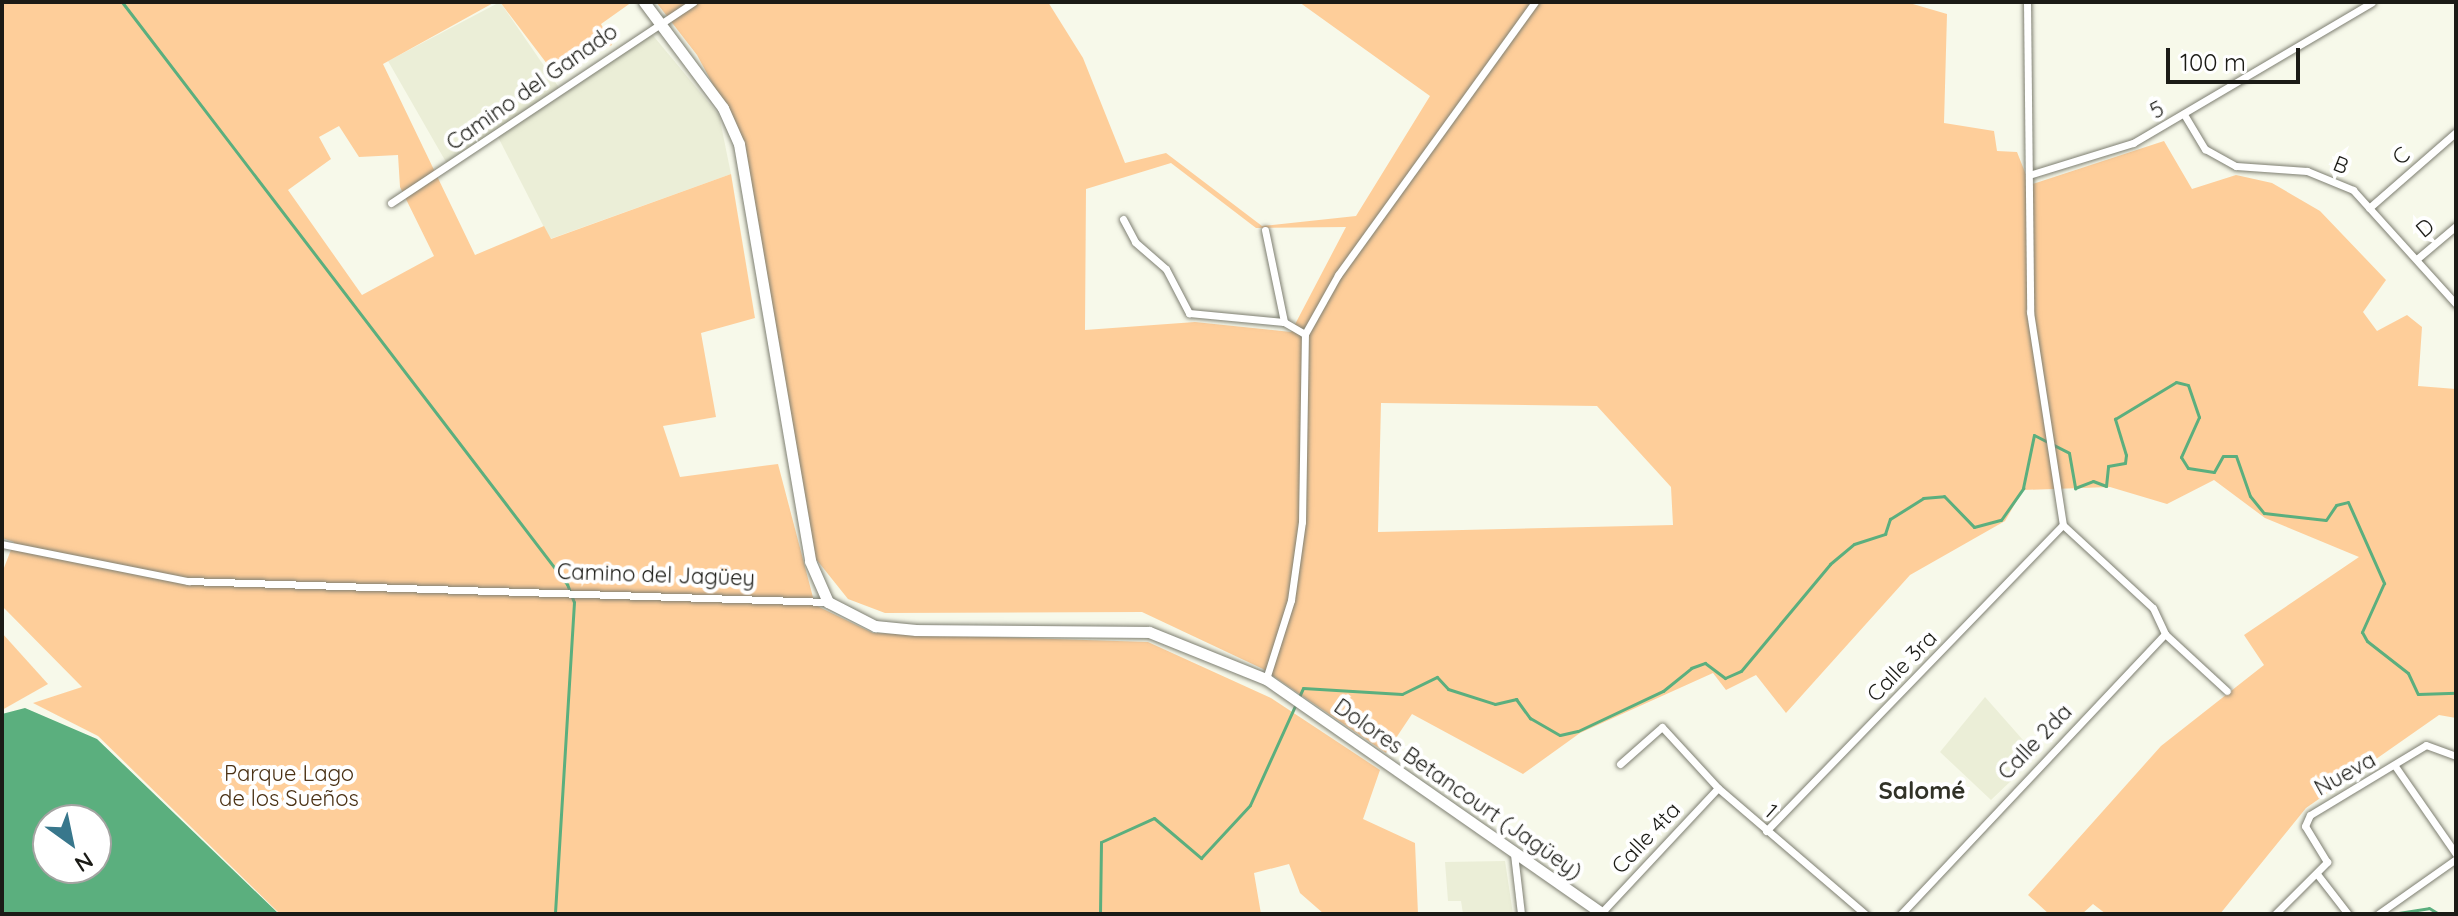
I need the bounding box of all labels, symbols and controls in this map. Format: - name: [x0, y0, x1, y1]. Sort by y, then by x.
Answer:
- street label: Camino del Ganado: [441, 18, 623, 156]
- scale bar: [2170, 32, 2304, 82]
- text: 100 m: [2180, 47, 2246, 77]
- street label: 5: [2146, 96, 2168, 124]
- street label: C: [2387, 141, 2415, 171]
- street label: B: [2329, 150, 2353, 180]
- street label: D: [2410, 213, 2440, 243]
- street label: Camino del Jagüey: [557, 558, 755, 592]
- street label: Calle 3ra: [1862, 625, 1942, 707]
- street label: Dolores Betancourt (Jagüey): [1329, 693, 1587, 885]
- street label: Calle 2da: [1993, 699, 2077, 785]
- street label: Nueva: [2310, 747, 2380, 801]
- park label: Parque Lago de los Sueños: [219, 760, 359, 812]
- district label: Salomé: [1879, 777, 1965, 805]
- street label: Calle 4ta: [1606, 797, 1686, 879]
- street label: 1: [1759, 798, 1783, 824]
- north arrow: [32, 804, 112, 884]
- text: N: [70, 846, 98, 879]

